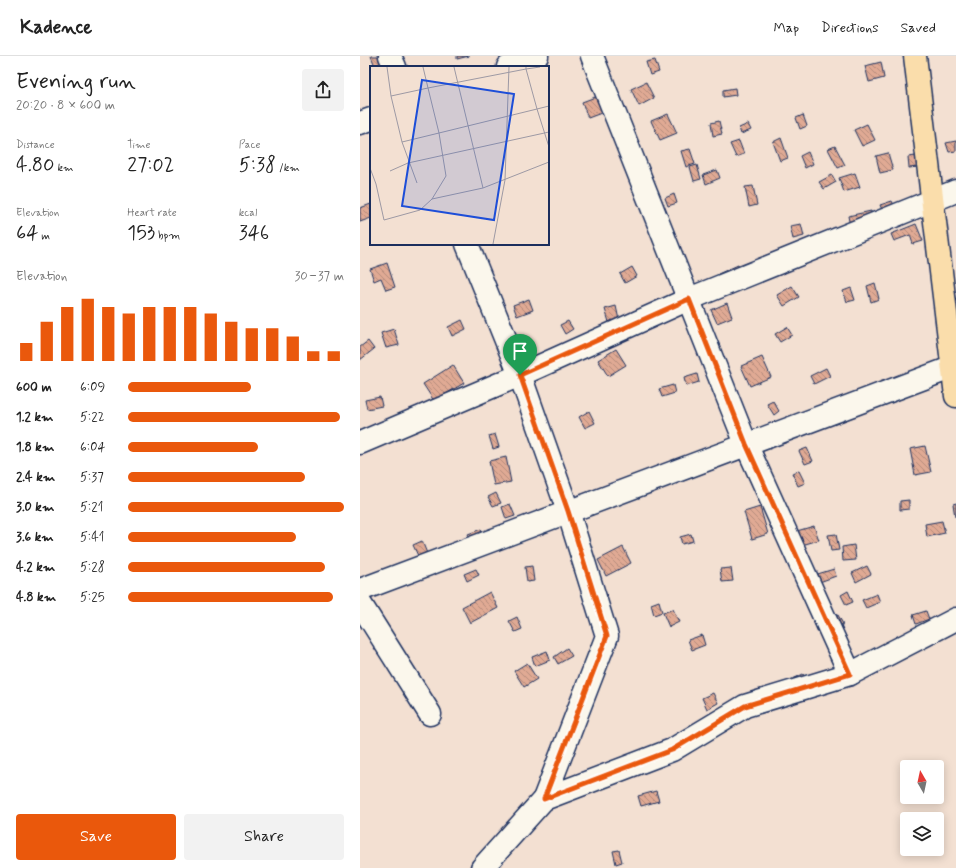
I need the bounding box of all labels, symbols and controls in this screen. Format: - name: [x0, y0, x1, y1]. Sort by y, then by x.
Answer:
- text: Kadence: [20, 15, 92, 40]
- text: Map: [773, 19, 799, 37]
- text: Directions: [821, 19, 879, 37]
- text: Saved: [901, 19, 936, 37]
- inset map: [370, 66, 549, 245]
- text: Evening run: [16, 68, 136, 96]
- button: share: [302, 69, 344, 111]
- text: 20:20 · 8 × 600 m: [16, 97, 115, 114]
- text: Distance: [16, 138, 55, 152]
- text: Time: [127, 138, 150, 152]
- text: Pace: [239, 138, 261, 152]
- text: 4.80: [16, 152, 55, 179]
- text: 27:02: [127, 152, 174, 179]
- text: 5:38: [239, 152, 276, 179]
- text: km: [55, 161, 74, 175]
- text: /km: [276, 161, 300, 175]
- text: Elevation: [16, 206, 59, 220]
- text: Heart rate: [127, 206, 177, 220]
- text: kcal: [239, 206, 257, 220]
- text: 64: [16, 220, 38, 247]
- text: 153: [127, 220, 155, 247]
- text: 346: [239, 220, 269, 247]
- text: m: [38, 229, 50, 243]
- text: bpm: [155, 229, 180, 243]
- text: Elevation: [16, 268, 67, 285]
- text: 30–37 m: [294, 268, 344, 285]
- pin: [503, 334, 537, 375]
- icon: arrive: [509, 340, 531, 362]
- text: 600 m: [16, 379, 52, 396]
- text: 6:09: [80, 379, 105, 396]
- text: 1.2 km: [16, 409, 53, 426]
- text: 5:22: [80, 409, 105, 426]
- text: 1.8 km: [16, 439, 54, 456]
- text: 6:04: [80, 439, 105, 456]
- text: 2.4 km: [16, 469, 55, 486]
- text: 5:37: [80, 469, 104, 486]
- text: 3.0 km: [16, 499, 54, 516]
- text: 5:21: [80, 499, 103, 516]
- text: 3.6 km: [16, 529, 54, 546]
- text: 5:41: [80, 529, 104, 546]
- text: 4.2 km: [16, 559, 55, 576]
- text: 5:28: [80, 559, 105, 576]
- text: 4.8 km: [16, 589, 56, 606]
- text: 5:25: [80, 589, 105, 606]
- north arrow: [900, 760, 944, 804]
- map controls: [900, 760, 944, 856]
- button: layers: [900, 812, 944, 856]
- button: Save: [16, 814, 176, 860]
- button: Share: [184, 814, 344, 860]

